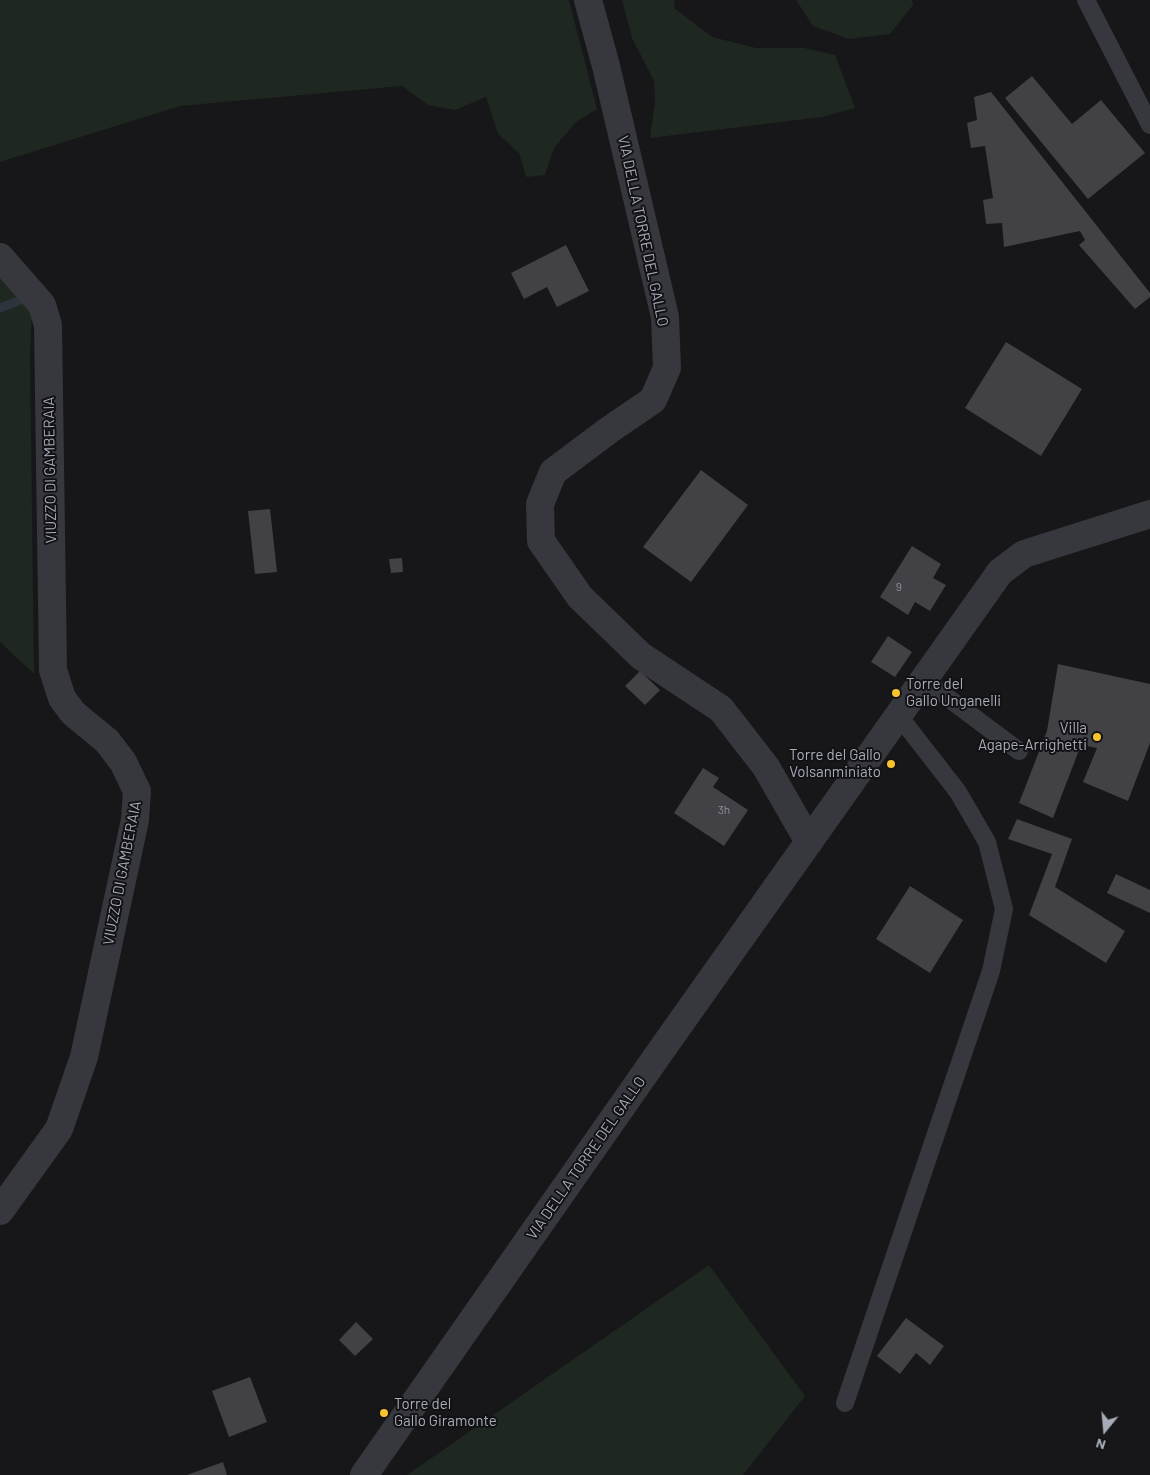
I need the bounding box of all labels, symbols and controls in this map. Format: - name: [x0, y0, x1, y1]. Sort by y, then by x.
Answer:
- street label: VIA DELLA TORRE DEL GALLO: [614, 134, 672, 328]
- street label: VIUZZO DI GAMBERAIA: [40, 396, 60, 544]
- house number: 9: [896, 580, 902, 594]
- place label: Torre del Gallo Unganelli: [906, 675, 1001, 710]
- marker: Torre del Gallo Unganelli: [890, 687, 902, 699]
- place label: Villa Agape-Arrighetti: [978, 719, 1087, 754]
- marker: Villa Agape-Arrighetti: [1091, 731, 1103, 743]
- place label: Torre del Gallo Volsanminiato: [789, 746, 881, 781]
- marker: Torre del Gallo Volsanminiato: [885, 758, 897, 770]
- street label: VIUZZO DI GAMBERAIA: [99, 799, 145, 947]
- house number: 3h: [718, 803, 730, 817]
- street label: VIA DELLA TORRE DEL GALLO: [523, 1073, 649, 1243]
- place label: Torre del Gallo Giramonte: [394, 1395, 497, 1430]
- north arrow: [1080, 1405, 1130, 1455]
- marker: Torre del Gallo Giramonte: [378, 1407, 390, 1419]
- text: N: [1094, 1435, 1107, 1454]

